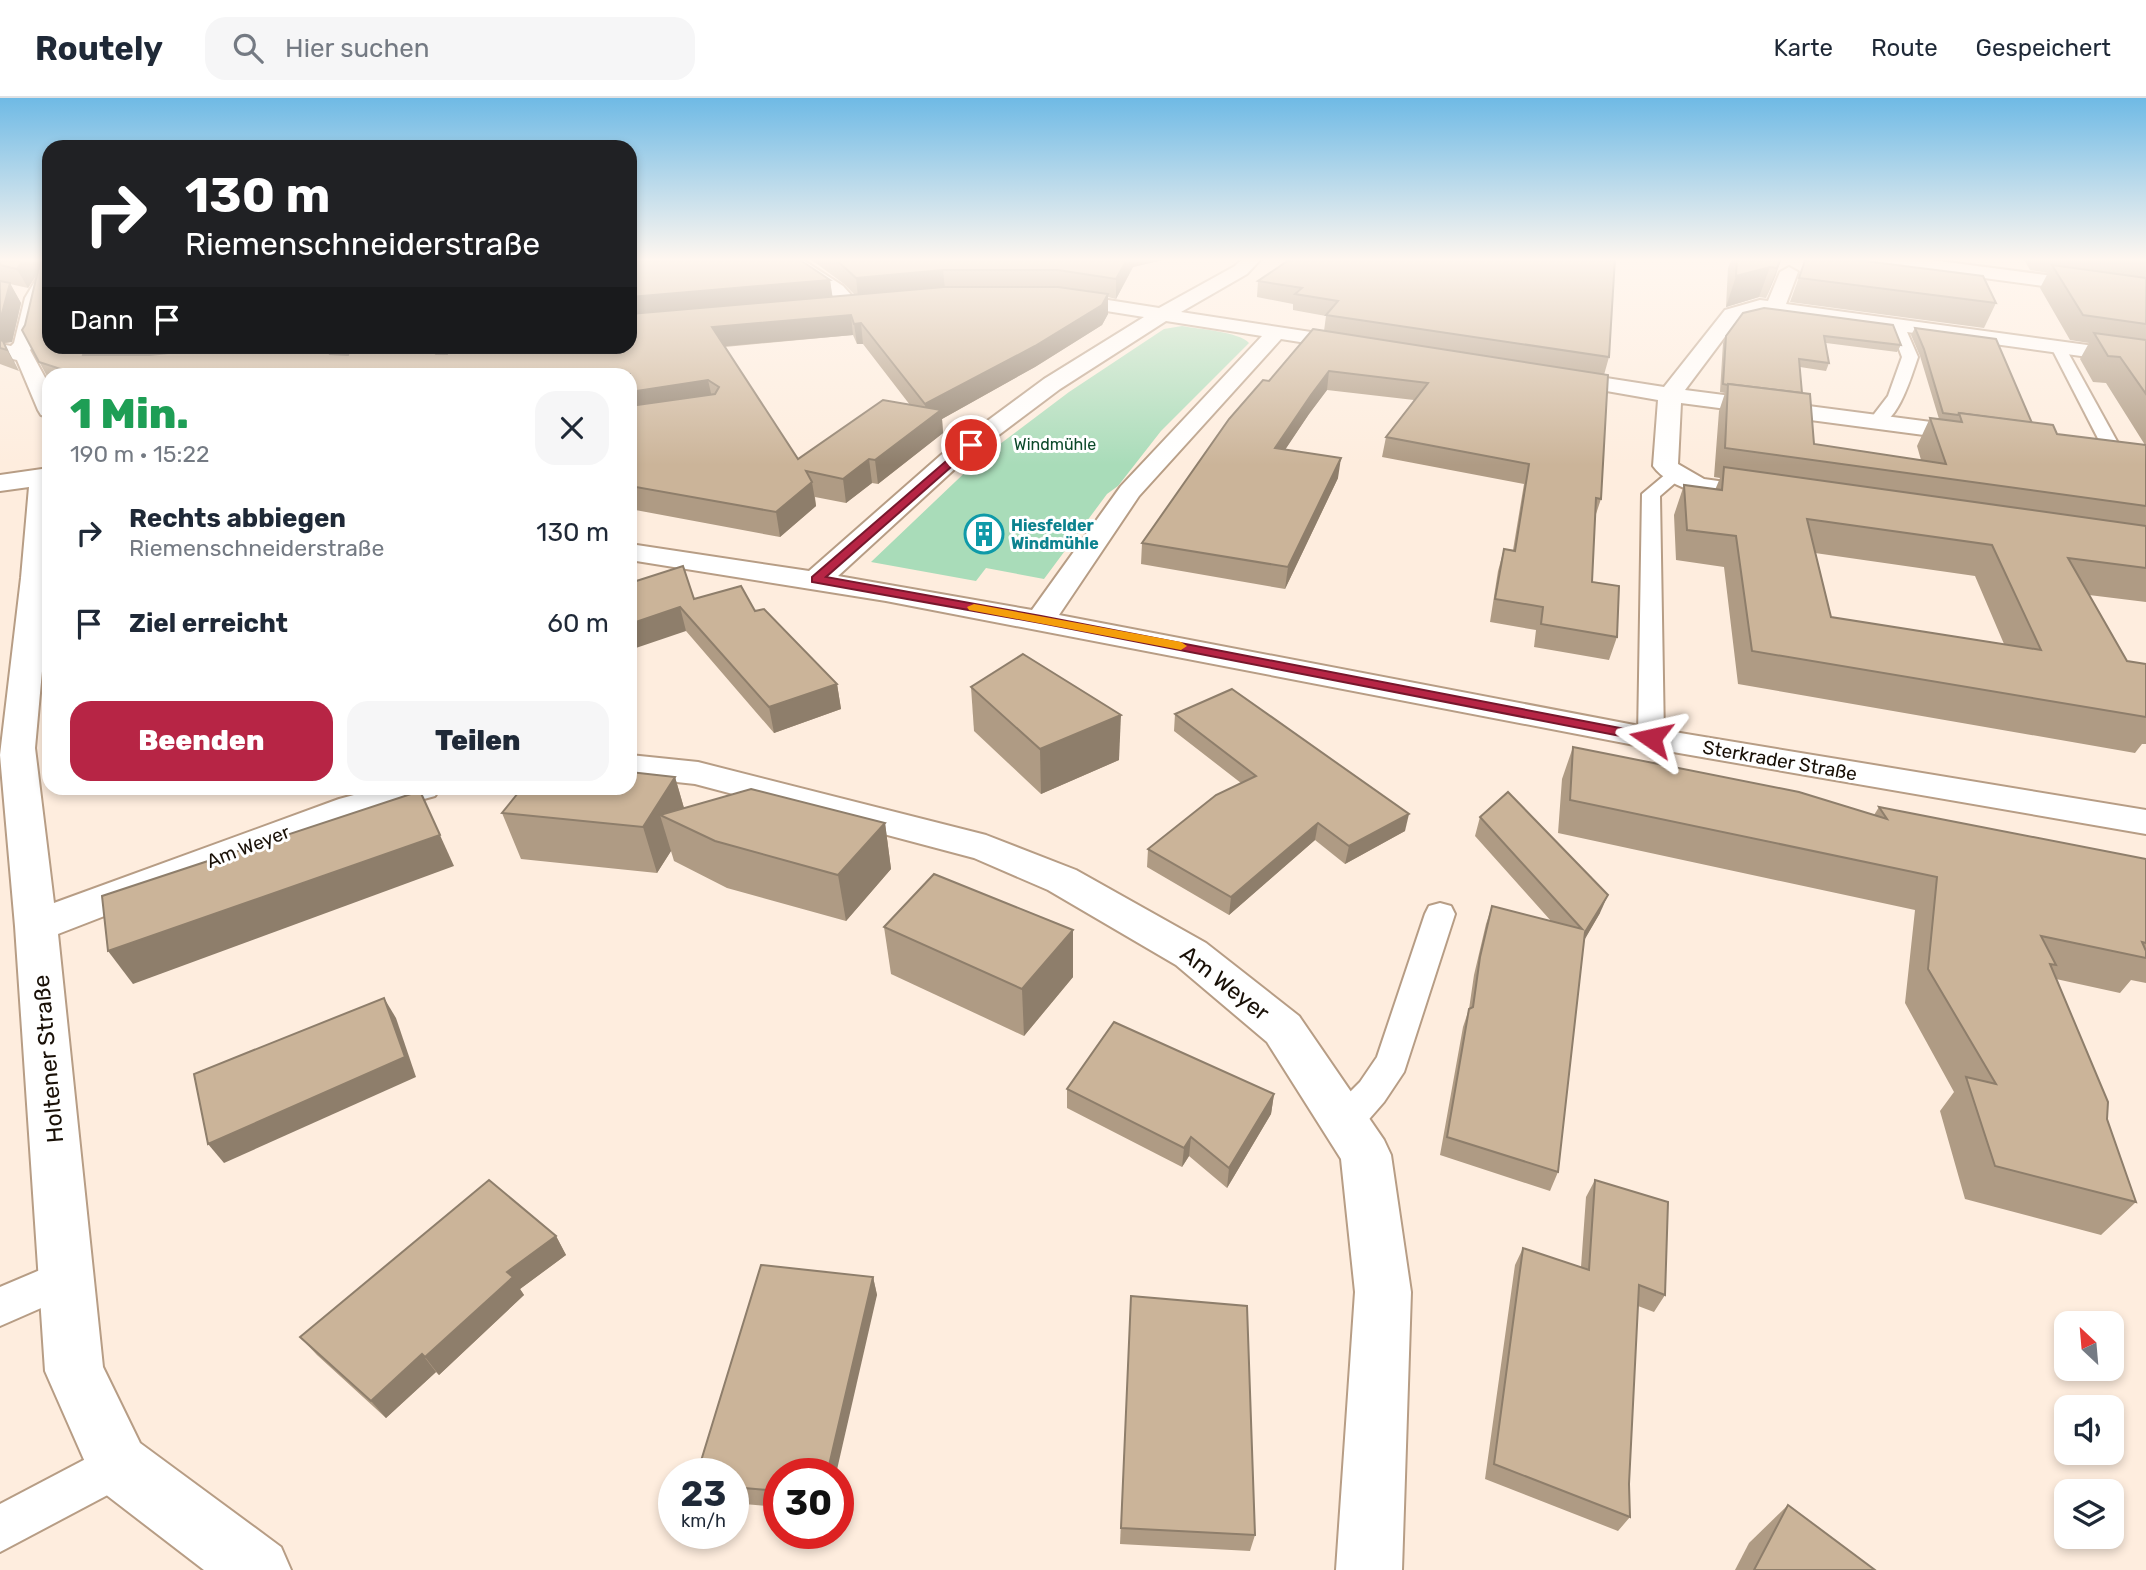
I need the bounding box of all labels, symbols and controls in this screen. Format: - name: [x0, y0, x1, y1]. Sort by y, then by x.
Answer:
- search box: [205, 17, 695, 80]
- text: Routely: [35, 29, 163, 68]
- icon: search: [229, 29, 267, 67]
- text: Hier suchen: [285, 33, 430, 64]
- text: Karte: [1774, 34, 1833, 62]
- text: Route: [1871, 34, 1938, 62]
- text: Gespeichert: [1976, 34, 2111, 62]
- text: 130 m: [185, 166, 330, 224]
- icon: right: [70, 168, 161, 259]
- text: Riemenschneiderstraße: [185, 225, 540, 263]
- icon: arrive: [148, 301, 186, 339]
- text: Dann: [70, 305, 134, 336]
- text: 1 Min.: [70, 389, 189, 439]
- button: close: [535, 391, 609, 465]
- pin: [941, 415, 1001, 475]
- icon: arrive: [952, 426, 990, 464]
- park label: Windmühle: [1014, 435, 1096, 454]
- text: 190 m · 15:22: [70, 440, 209, 468]
- text: Rechts abbiegen: [129, 503, 346, 534]
- building icon: Hiesfelder Windmühle: [963, 513, 1005, 555]
- icon: right: [70, 514, 108, 552]
- place label: Hiesfelder Windmühle: [1011, 516, 1099, 553]
- text: 130 m: [536, 517, 609, 548]
- text: Riemenschneiderstraße: [129, 534, 384, 562]
- icon: arrive: [70, 605, 108, 643]
- text: Ziel erreicht: [129, 608, 288, 639]
- text: 60 m: [547, 608, 609, 639]
- button: Beenden: [70, 701, 333, 781]
- button: Teilen: [347, 701, 609, 781]
- position arrow: [1614, 701, 1688, 775]
- street label: Sterkrader Straße: [1701, 736, 1859, 785]
- street label: Am Weyer: [203, 820, 294, 873]
- street label: Am Weyer: [1175, 940, 1275, 1027]
- street label: Holtener Straße: [27, 974, 69, 1144]
- north arrow: [2054, 1311, 2124, 1381]
- map controls: [2054, 1311, 2124, 1549]
- button: sound: [2054, 1395, 2124, 1465]
- speed limit sign: 30: [763, 1458, 854, 1549]
- text: 23: [681, 1473, 726, 1515]
- button: layers: [2054, 1479, 2124, 1549]
- text: km/h: [681, 1510, 726, 1532]

